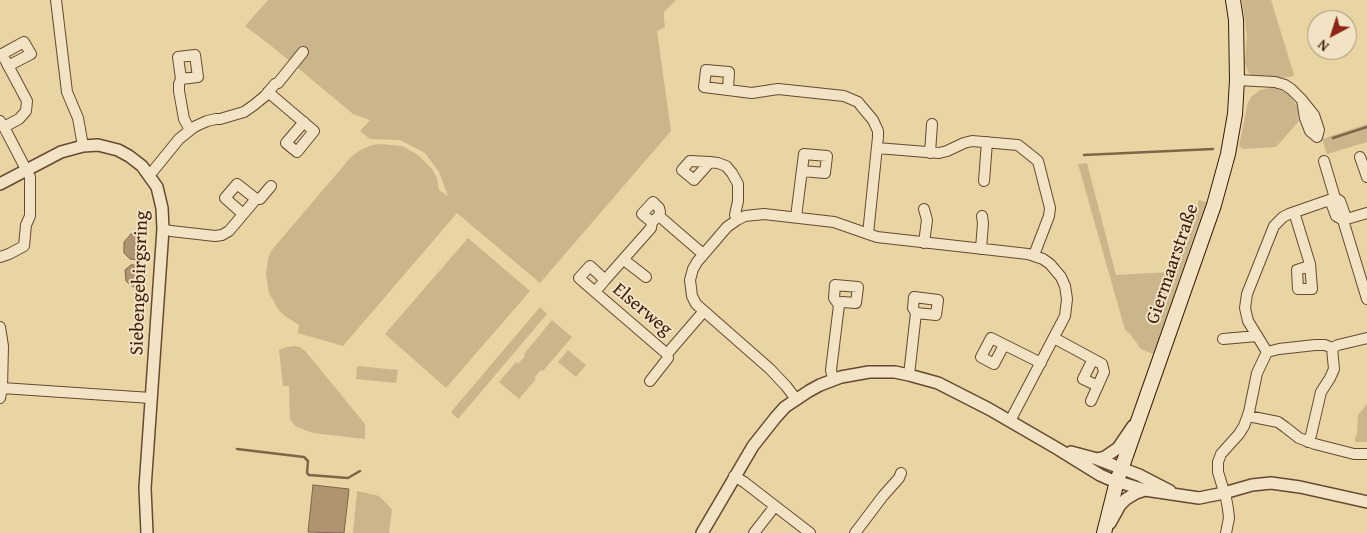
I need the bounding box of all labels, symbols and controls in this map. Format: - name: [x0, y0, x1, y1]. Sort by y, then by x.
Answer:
- north arrow: [1307, 10, 1357, 60]
- text: N: [1313, 35, 1333, 56]
- street label: Giermaarstraße: [1142, 201, 1204, 327]
- street label: Siebengebirgsring: [126, 210, 154, 356]
- street label: Elserweg: [608, 279, 676, 341]

